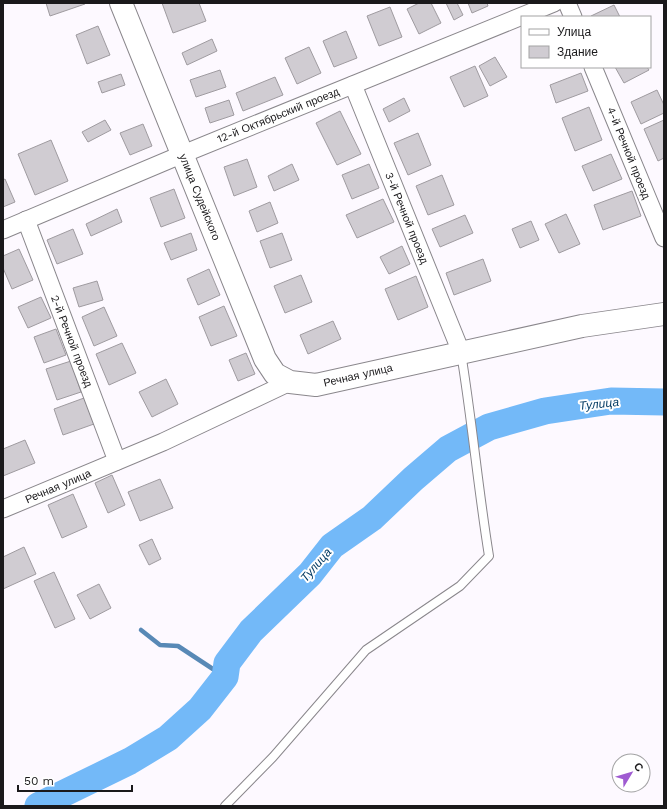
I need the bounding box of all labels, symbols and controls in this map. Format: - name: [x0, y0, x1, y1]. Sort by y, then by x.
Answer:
- legend: [521, 16, 651, 68]
- text: Улица: [557, 25, 591, 39]
- text: Здание: [557, 45, 598, 59]
- street label: 12-й Октябрьский проезд: [215, 85, 342, 146]
- street label: 4-й Речной проезд: [604, 105, 653, 202]
- street label: улица Судейского: [176, 152, 223, 242]
- street label: 3-й Речной проезд: [382, 170, 431, 266]
- street label: 2-й Речной проезд: [48, 293, 95, 390]
- street label: Речная улица: [322, 361, 395, 390]
- water label: Тулица: [578, 395, 620, 413]
- street label: Речная улица: [23, 466, 94, 506]
- water label: Тулица: [298, 545, 335, 585]
- north arrow: [611, 753, 651, 793]
- text: С: [631, 760, 646, 774]
- scale bar: [18, 767, 132, 793]
- text: 50 m: [24, 774, 54, 788]

